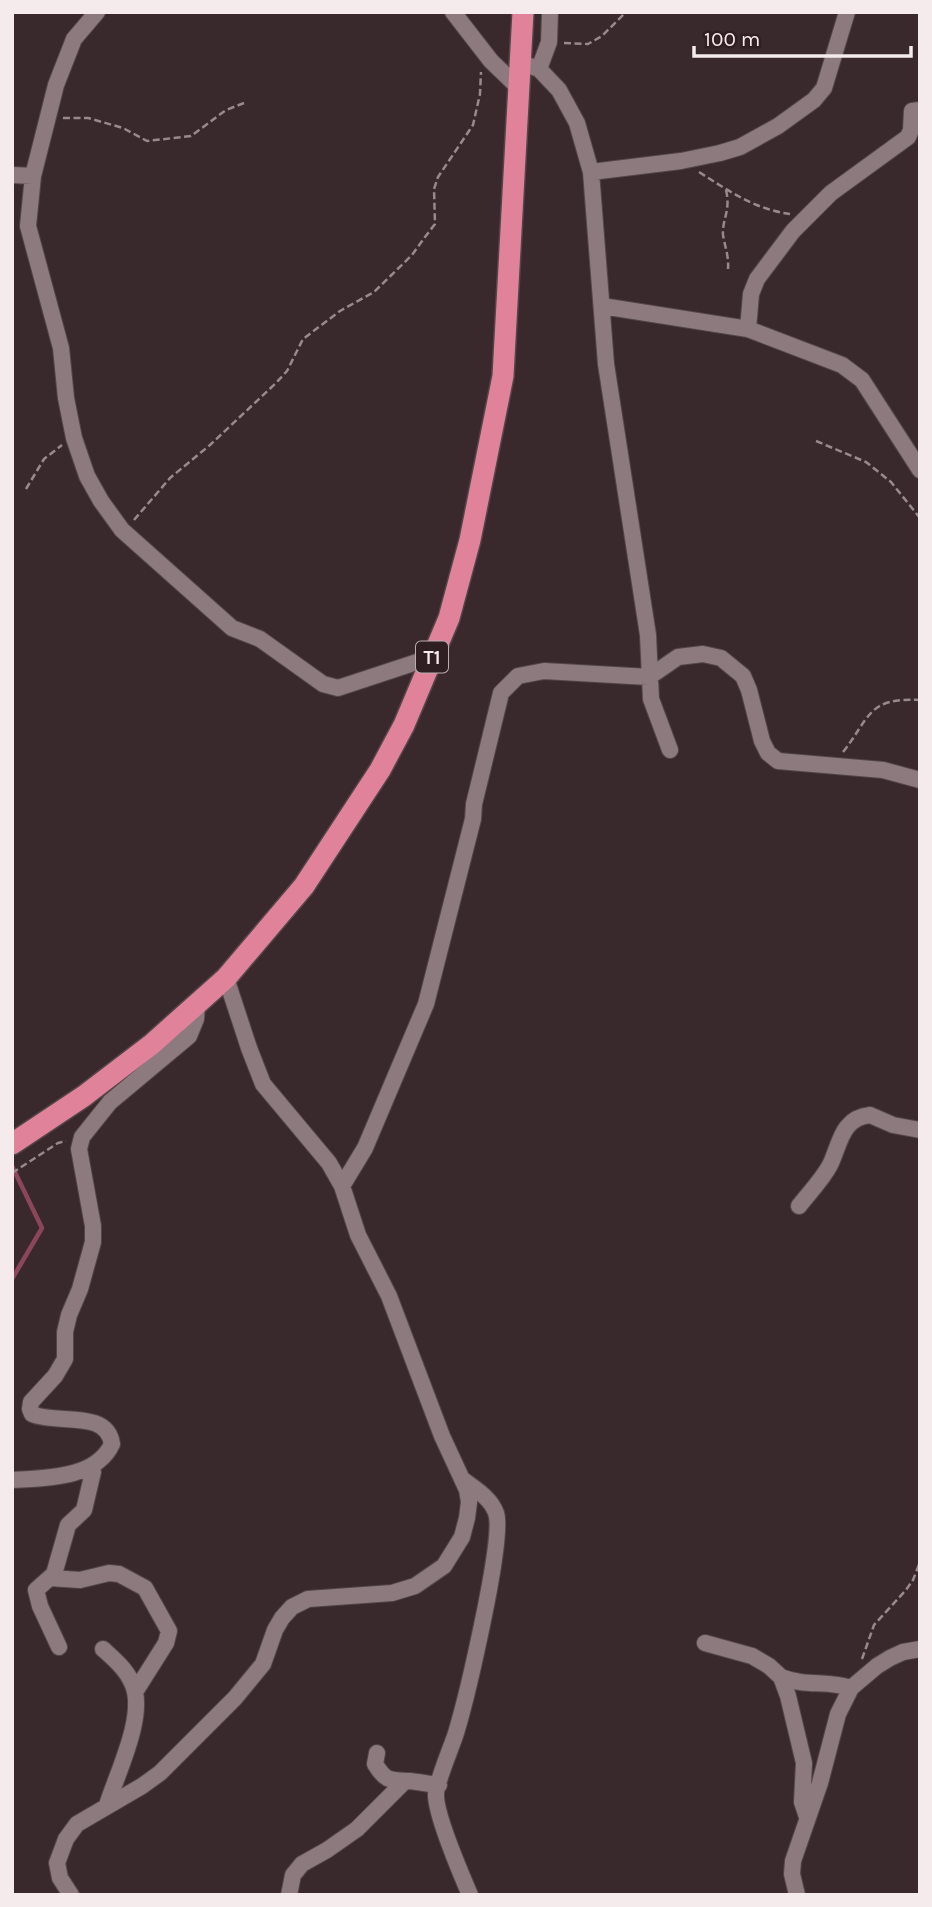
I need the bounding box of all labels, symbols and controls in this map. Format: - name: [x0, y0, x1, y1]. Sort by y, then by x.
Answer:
- scale bar: [694, 14, 911, 58]
- text: 100 m: [704, 27, 761, 51]
- road number: T1: [416, 642, 448, 672]

